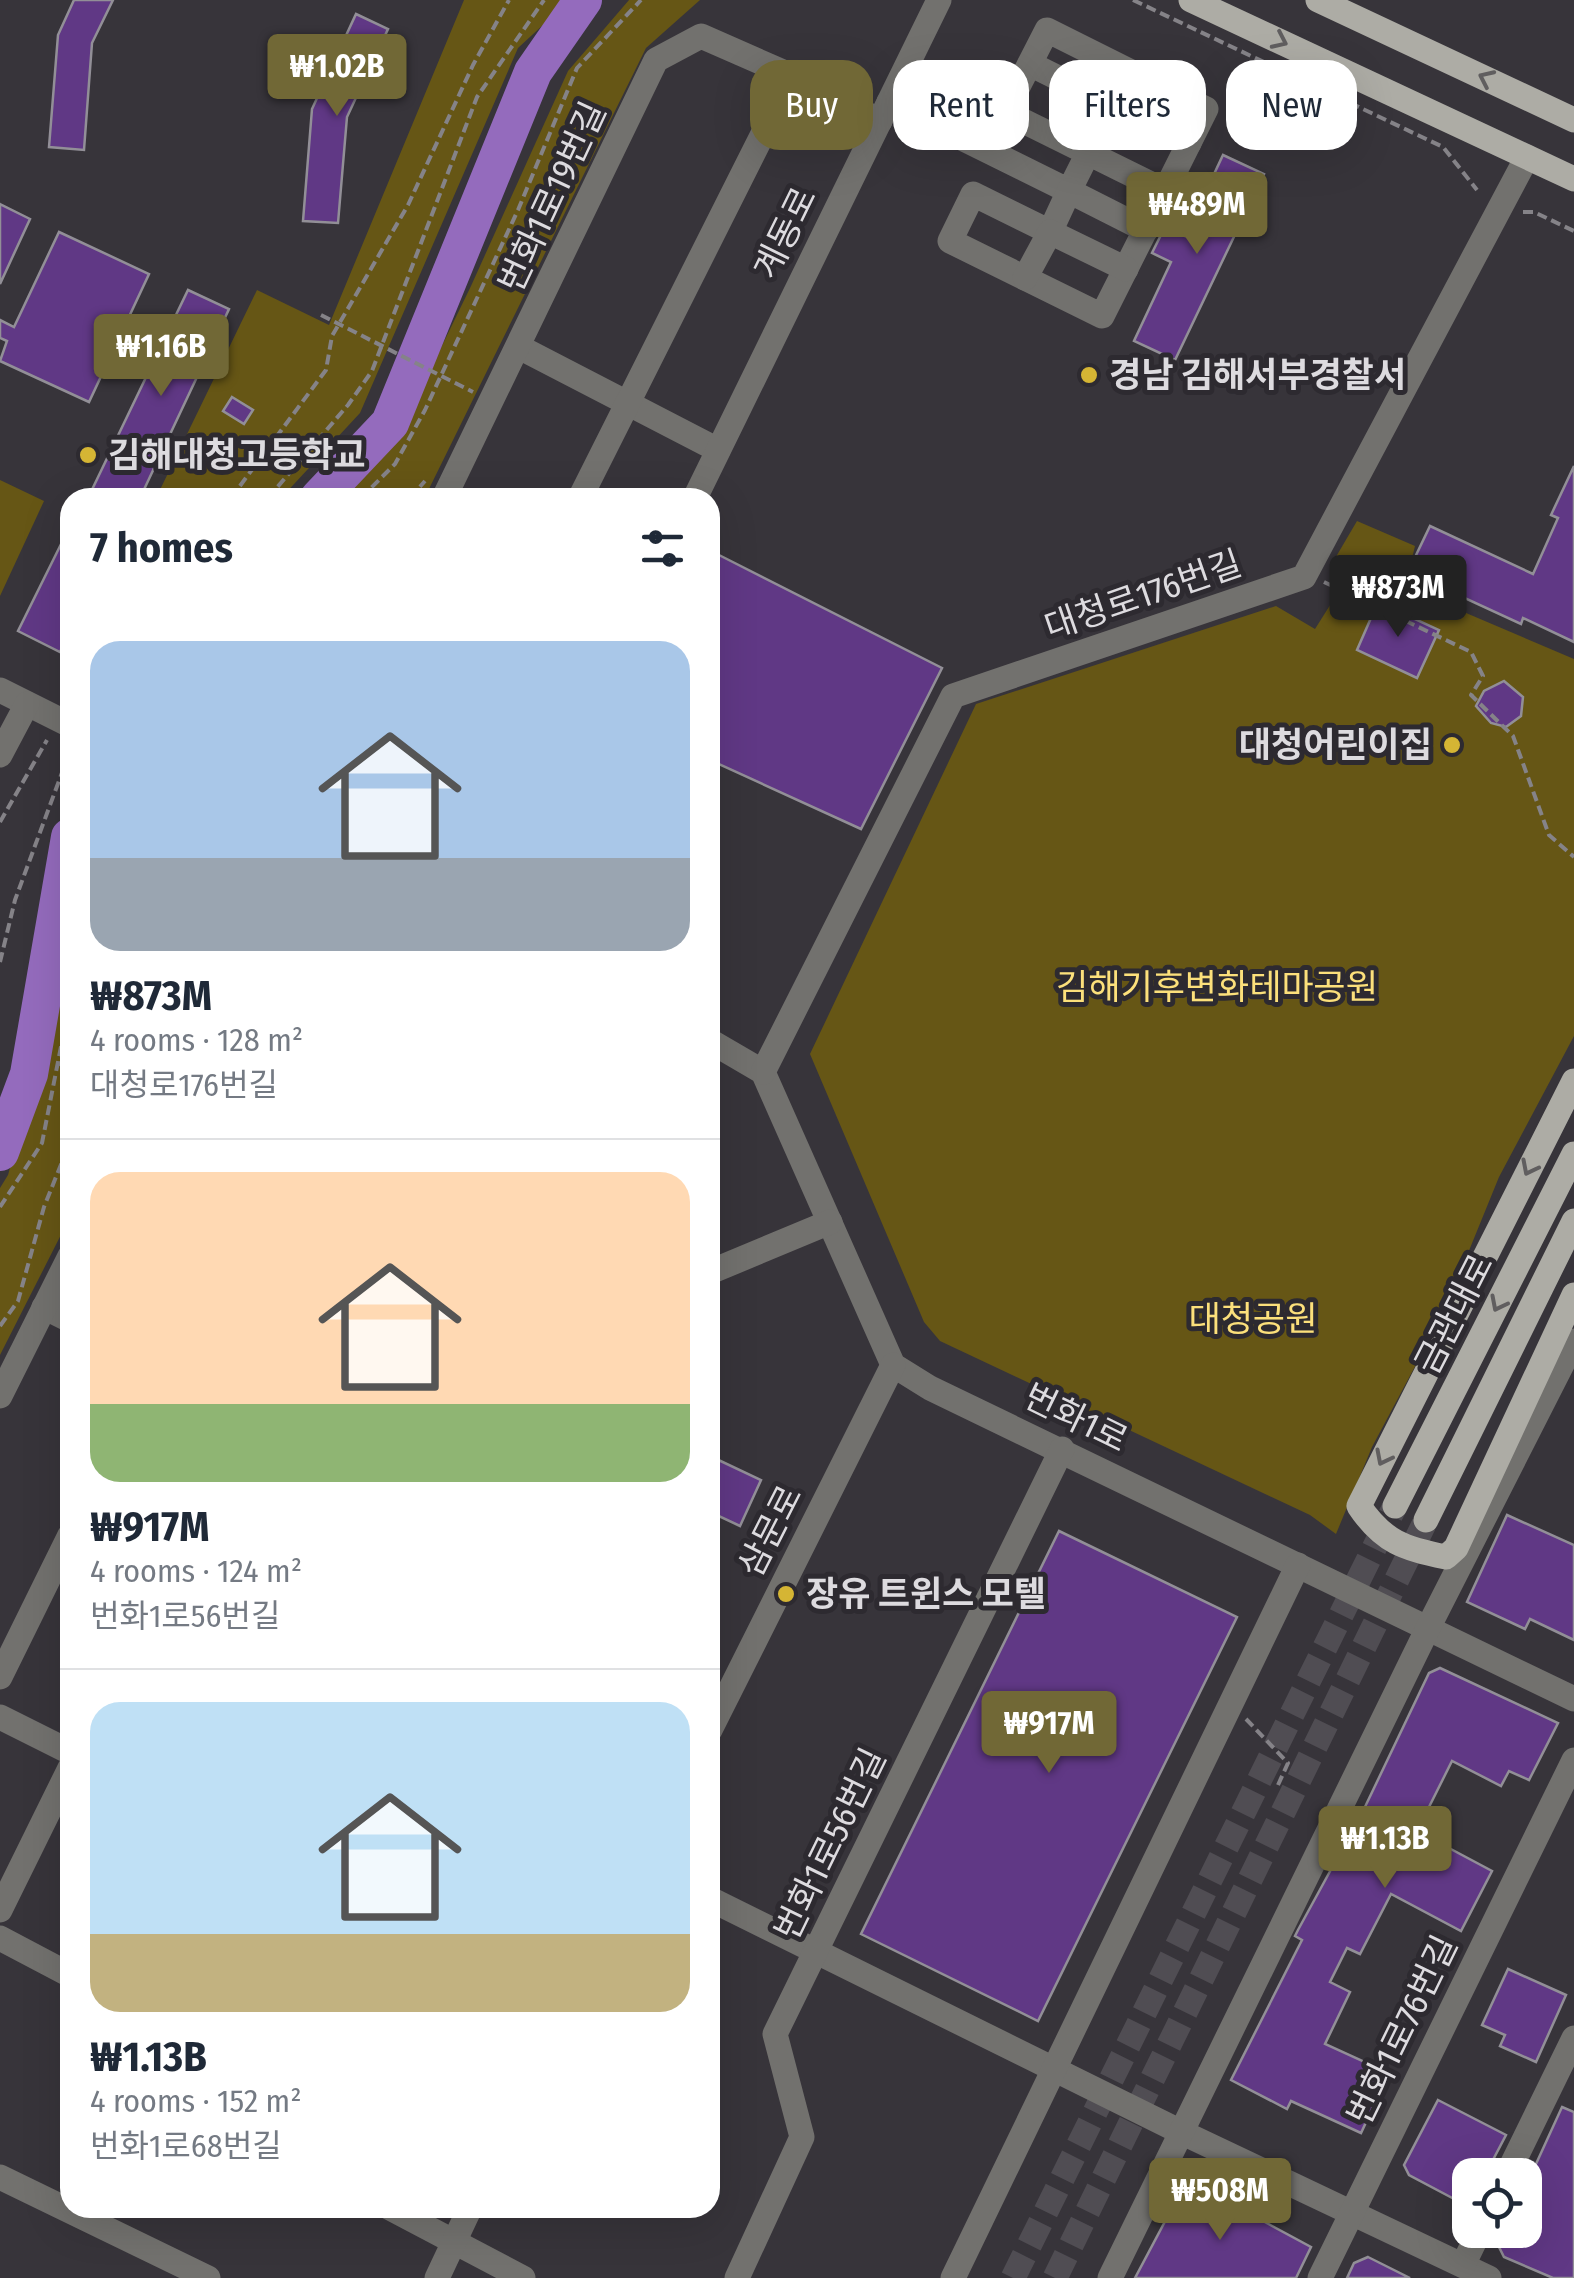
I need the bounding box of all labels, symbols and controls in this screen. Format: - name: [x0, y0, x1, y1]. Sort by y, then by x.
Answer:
- one-way arrow: [1270, 29, 1288, 49]
- pin: ₩1.02B: [256, 34, 418, 119]
- text: ₩1.02B: [289, 47, 385, 85]
- chip: Buy: [750, 60, 873, 150]
- chip: Rent: [893, 60, 1029, 150]
- chip: Filters: [1049, 60, 1206, 150]
- chip: New: [1226, 60, 1357, 150]
- one-way arrow: [1478, 70, 1496, 90]
- street label: 번화1로19번길: [490, 95, 614, 299]
- pin: ₩489M: [1127, 172, 1267, 257]
- street label: 계동로: [745, 180, 825, 286]
- text: ₩489M: [1148, 185, 1246, 223]
- pin: ₩1.16B: [80, 314, 242, 399]
- text: ₩1.16B: [116, 327, 206, 365]
- place label: 경남 김해서부경찰서: [1109, 354, 1406, 396]
- marker: 경남 김해서부경찰서: [1078, 364, 1100, 386]
- place label: 김해대청고등학교: [108, 434, 366, 476]
- marker: 김해대청고등학교: [77, 444, 99, 466]
- icon: filters: [635, 521, 690, 576]
- text: 7 homes: [90, 523, 233, 573]
- street label: 대청로176번길: [1039, 542, 1247, 648]
- pin: ₩873M: [1328, 555, 1468, 640]
- text: ₩873M: [1352, 568, 1444, 606]
- icon: home: [300, 706, 480, 886]
- place label: 대청어린이집: [1239, 724, 1432, 766]
- marker: 대청어린이집: [1441, 734, 1463, 756]
- park label: 김해기후변화테마공원: [1056, 966, 1378, 1008]
- text: ₩873M: [90, 971, 212, 1021]
- text: 4 rooms · 128 m²: [90, 1021, 303, 1059]
- text: 대청로176번길: [90, 1066, 278, 1104]
- one-way arrow: [1522, 1157, 1542, 1175]
- icon: home: [300, 1237, 480, 1417]
- street label: 금관대로: [1406, 1247, 1502, 1381]
- one-way arrow: [1491, 1293, 1510, 1311]
- park label: 대청공원: [1189, 1298, 1317, 1340]
- street label: 번화1로: [1017, 1375, 1135, 1461]
- one-way arrow: [1376, 1447, 1395, 1465]
- street label: 삼문로: [729, 1478, 811, 1584]
- text: ₩917M: [90, 1502, 209, 1552]
- text: 4 rooms · 124 m²: [90, 1552, 302, 1590]
- place label: 장유 트윈스 모텔: [806, 1573, 1046, 1615]
- marker: 장유 트윈스 모텔: [775, 1583, 797, 1605]
- text: 번화1로56번길: [90, 1597, 280, 1635]
- pin: ₩917M: [979, 1691, 1119, 1776]
- text: ₩917M: [1004, 1704, 1094, 1742]
- street label: 번화1로56번길: [766, 1741, 894, 1947]
- icon: home: [300, 1767, 480, 1947]
- pin: ₩1.13B: [1304, 1806, 1466, 1891]
- text: ₩1.13B: [1341, 1819, 1429, 1857]
- street label: 번화1로76번길: [1338, 1928, 1466, 2132]
- text: ₩1.13B: [90, 2032, 207, 2082]
- text: 4 rooms · 152 m²: [90, 2082, 302, 2120]
- text: 번화1로68번길: [90, 2127, 282, 2165]
- pin: ₩508M: [1150, 2158, 1290, 2243]
- map controls: [1452, 2158, 1542, 2248]
- button: locate: [1452, 2158, 1542, 2248]
- text: ₩508M: [1171, 2171, 1269, 2209]

